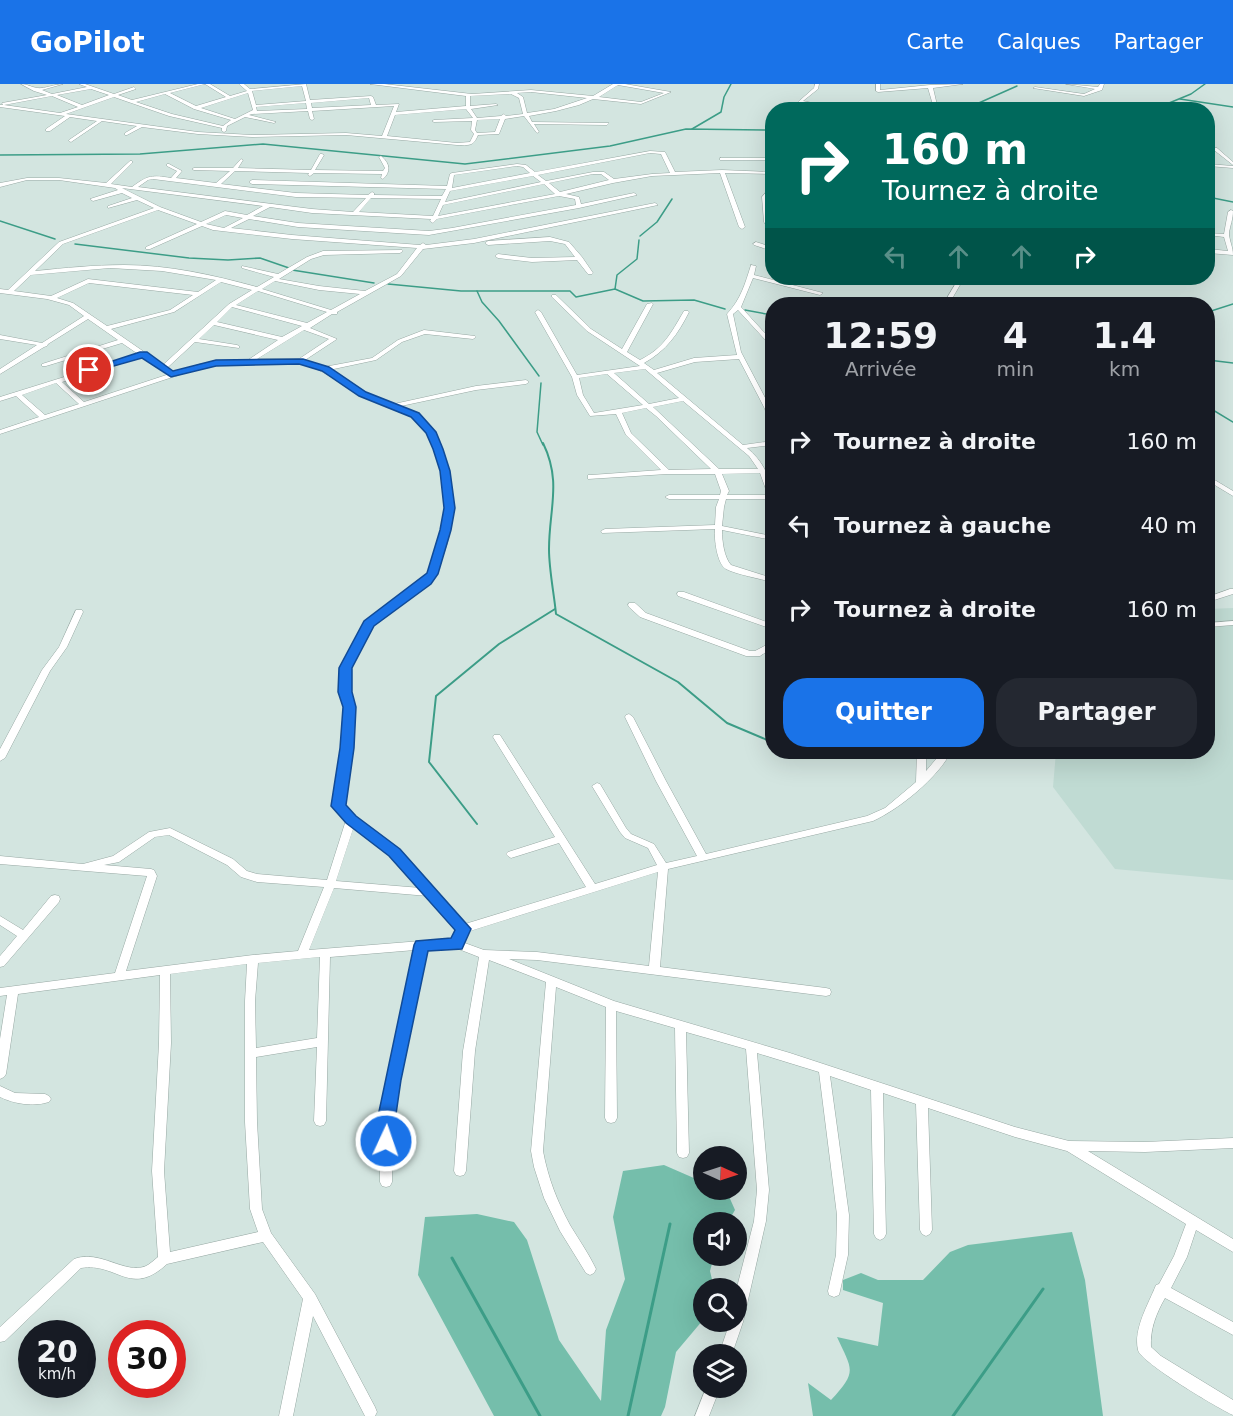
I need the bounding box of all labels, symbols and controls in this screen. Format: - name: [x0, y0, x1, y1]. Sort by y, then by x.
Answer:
- text: GoPilot: [30, 26, 145, 59]
- text: Carte: [907, 30, 964, 54]
- text: Calques: [997, 30, 1081, 54]
- text: Partager: [1114, 30, 1203, 54]
- text: 160 m: [882, 125, 1028, 174]
- icon: right: [783, 126, 861, 204]
- text: Tournez à droite: [882, 175, 1099, 206]
- icon: left: [879, 240, 912, 273]
- icon: ahead: [942, 240, 975, 273]
- icon: ahead: [1005, 240, 1038, 273]
- icon: right: [1068, 240, 1101, 273]
- text: 12:59: [823, 315, 938, 356]
- text: 4: [1003, 315, 1028, 356]
- text: 1.4: [1093, 315, 1157, 356]
- pin: [63, 344, 114, 395]
- icon: arrive: [72, 353, 105, 386]
- text: Arrivée: [845, 357, 917, 381]
- text: min: [997, 357, 1034, 381]
- text: km: [1109, 357, 1140, 381]
- icon: right: [783, 425, 816, 458]
- text: Tournez à droite: [834, 429, 1036, 454]
- text: 160 m: [1127, 429, 1197, 454]
- icon: left: [783, 509, 816, 542]
- text: Tournez à gauche: [834, 513, 1051, 538]
- text: 40 m: [1141, 513, 1197, 538]
- icon: right: [783, 593, 816, 626]
- text: Tournez à droite: [834, 597, 1036, 622]
- text: 160 m: [1127, 597, 1197, 622]
- button: Quitter: [783, 678, 984, 747]
- button: Partager: [996, 678, 1197, 747]
- position arrow: [354, 1109, 418, 1173]
- north arrow: [693, 1146, 747, 1200]
- map controls: [693, 1146, 747, 1398]
- button: sound: [693, 1212, 747, 1266]
- button: search: [693, 1278, 747, 1332]
- speed limit sign: 30: [108, 1320, 186, 1398]
- text: 20: [36, 1334, 78, 1369]
- button: layers: [693, 1344, 747, 1398]
- text: km/h: [38, 1365, 76, 1383]

